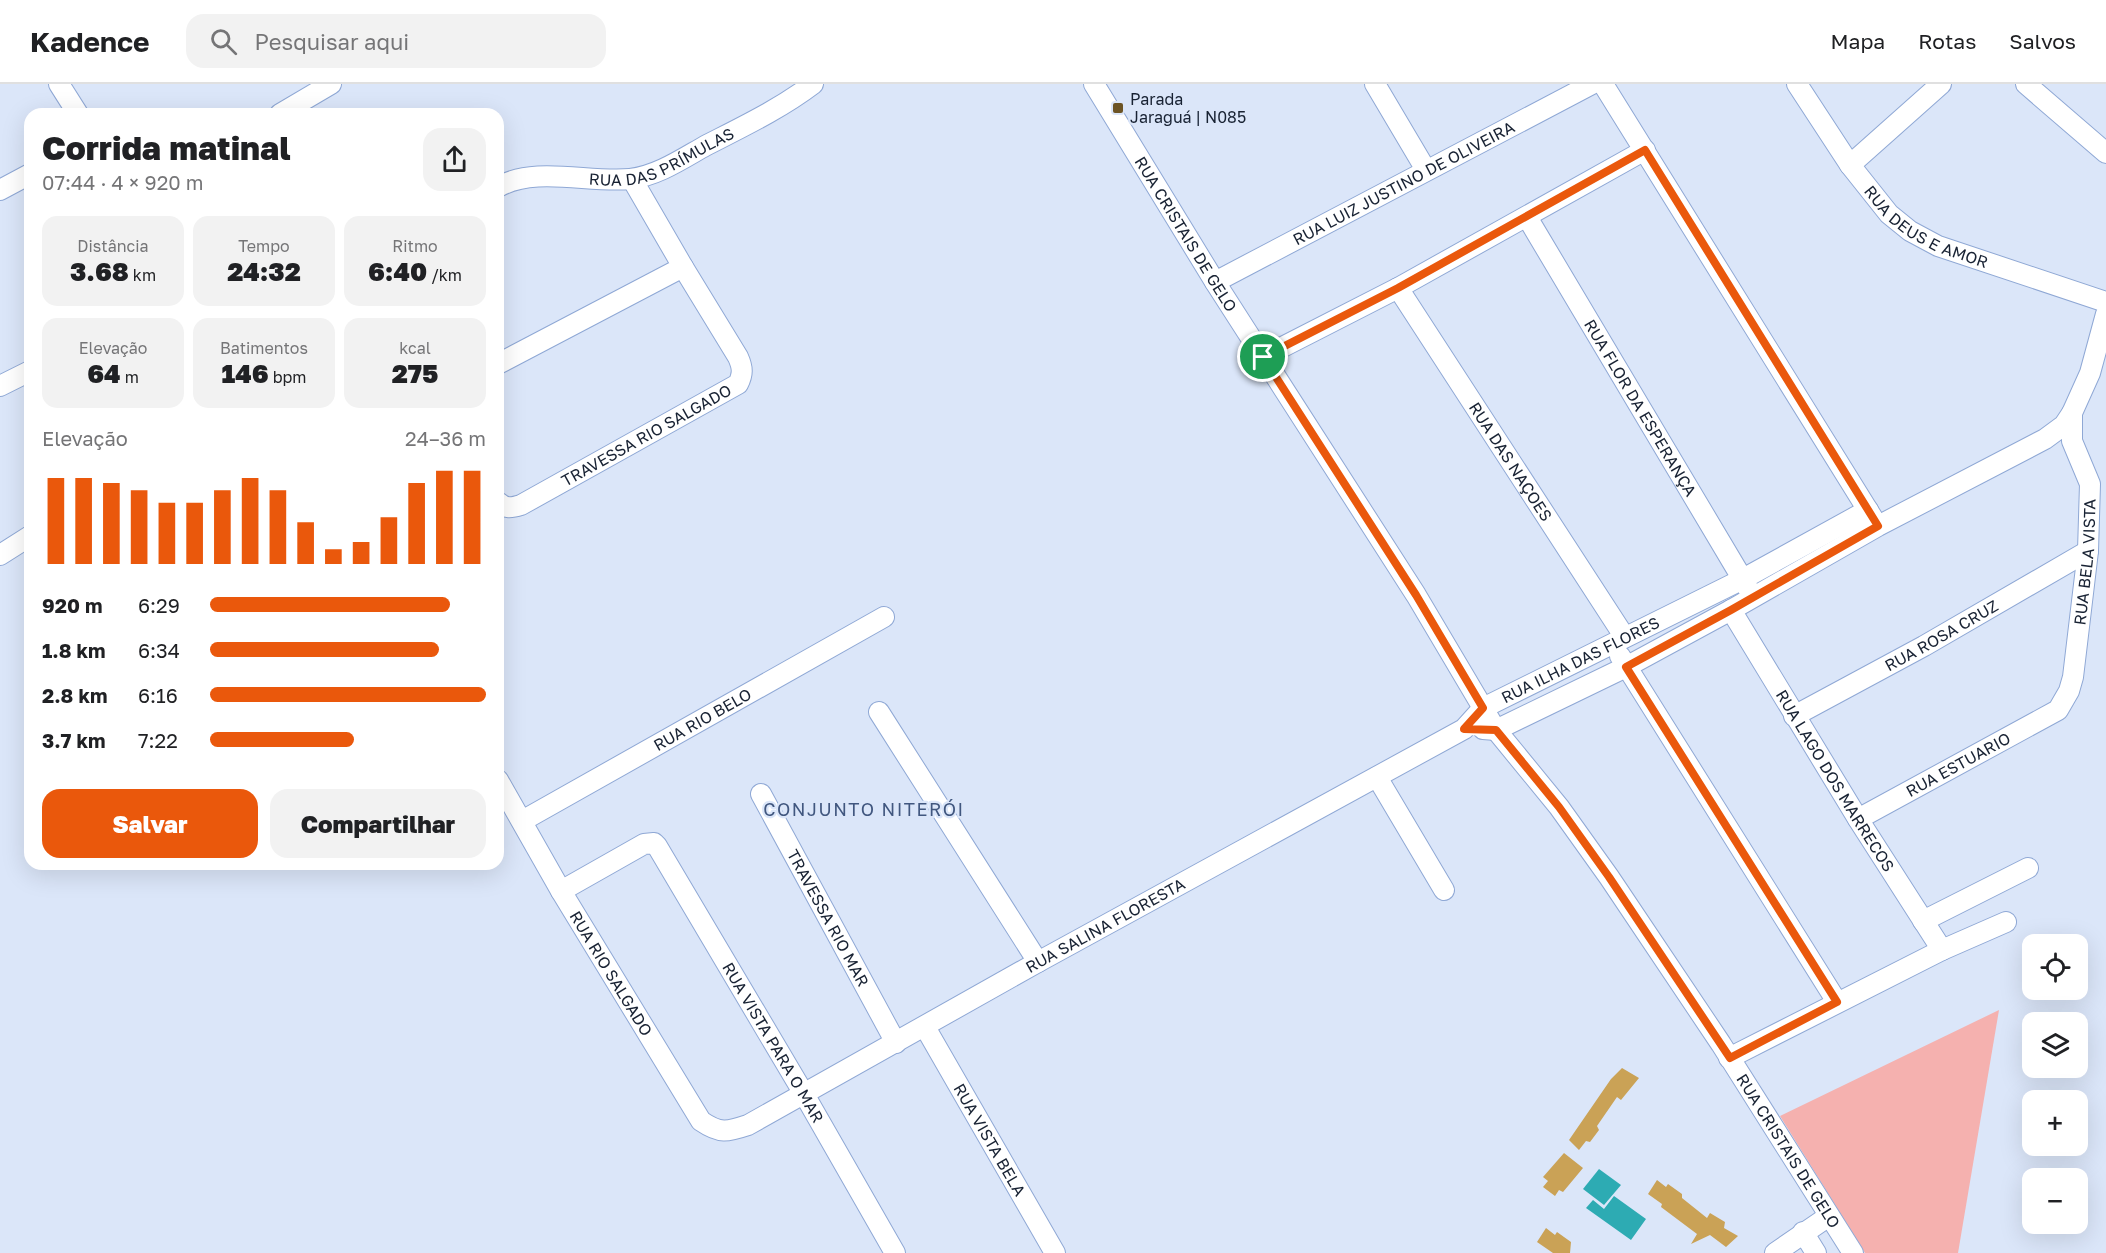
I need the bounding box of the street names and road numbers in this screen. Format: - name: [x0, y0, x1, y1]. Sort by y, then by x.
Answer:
- street label: RUA LUIZ JUSTINO DE OLIVEIRA: [1289, 116, 1518, 249]
- street label: RUA DAS PRÍMULAS: [588, 123, 737, 190]
- street label: RUA CRISTAIS DE GELO: [1131, 153, 1241, 315]
- street label: RUA DEUS E AMOR: [1860, 181, 1991, 272]
- street label: RUA FLOR DA ESPERANÇA: [1580, 316, 1701, 500]
- street label: TRAVESSA RIO SALGADO: [558, 380, 735, 491]
- street label: RUA DAS NAÇOES: [1465, 398, 1557, 525]
- street label: RUA BELA VISTA: [2069, 498, 2100, 626]
- street label: RUA ROSA CRUZ: [1881, 595, 2002, 675]
- street label: RUA ILHA DAS FLORES: [1498, 612, 1663, 707]
- street label: RUA RIO BELO: [650, 684, 755, 755]
- street label: RUA LAGO DOS MARRECOS: [1772, 686, 1899, 875]
- street label: RUA ESTUARIO: [1902, 728, 2014, 801]
- street label: TRAVESSA RIO MAR: [783, 846, 873, 990]
- street label: RUA SALINA FLORESTA: [1022, 874, 1188, 977]
- street label: RUA RIO SALGADO: [566, 907, 657, 1039]
- street label: RUA VISTA PARA O MAR: [718, 959, 828, 1126]
- street label: RUA CRISTAIS DE GELO: [1732, 1070, 1845, 1232]
- street label: RUA VISTA BELA: [950, 1080, 1030, 1200]

